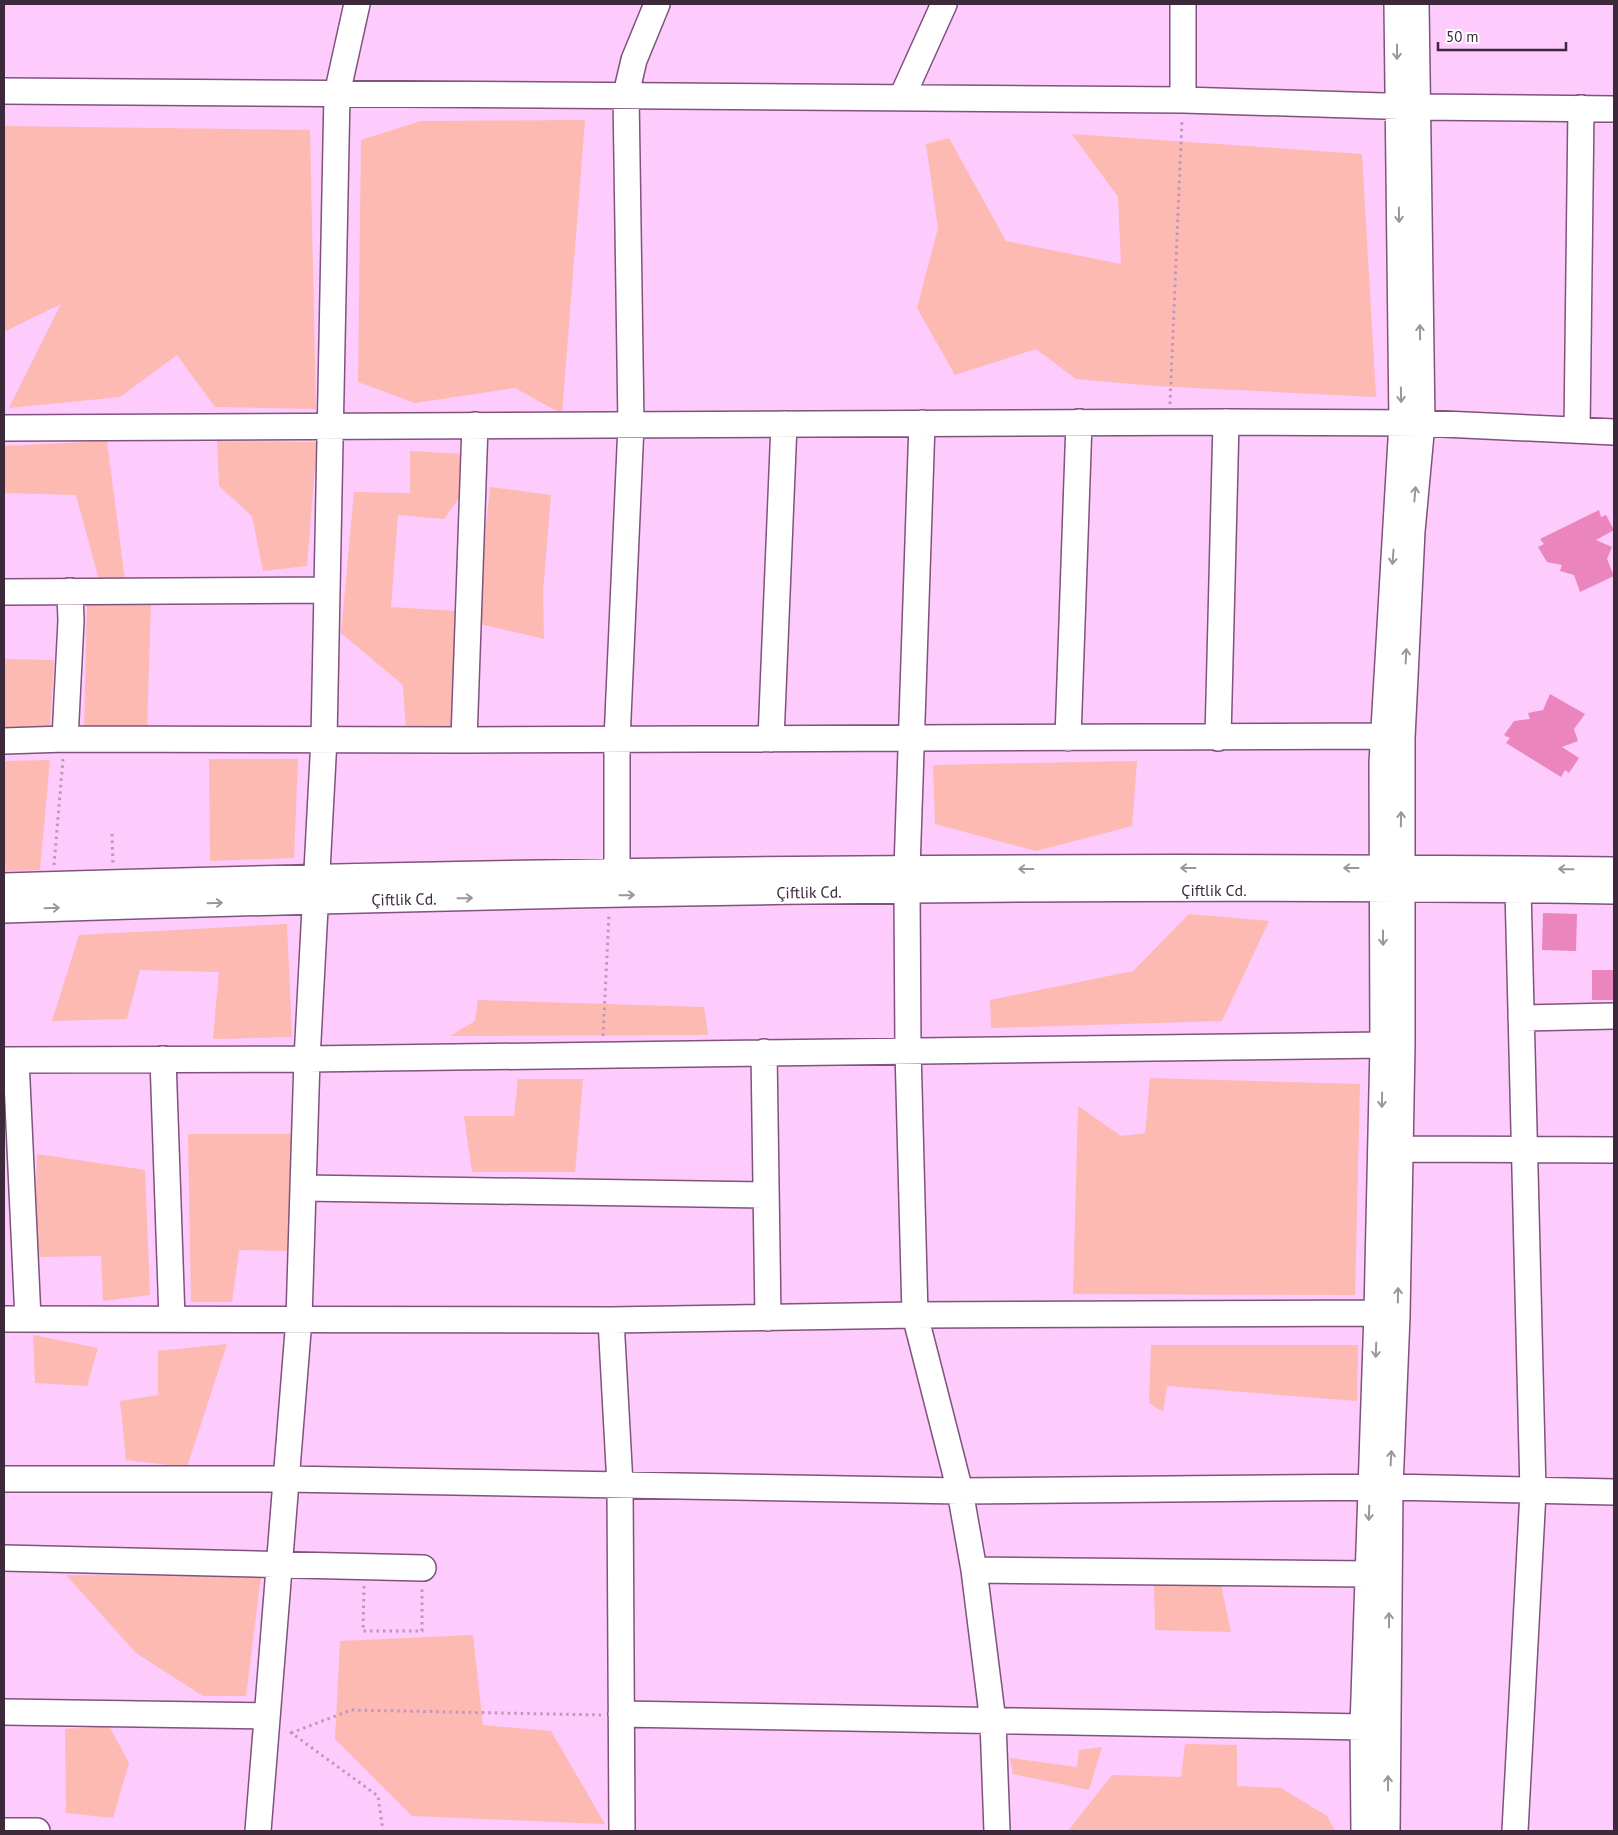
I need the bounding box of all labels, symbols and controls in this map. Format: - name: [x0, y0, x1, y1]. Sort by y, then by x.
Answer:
- scale bar: [1438, 20, 1566, 52]
- text: 50 m: [1446, 27, 1479, 46]
- one-way arrow: [1392, 44, 1402, 60]
- one-way arrow: [1394, 206, 1404, 223]
- one-way arrow: [1416, 324, 1425, 340]
- one-way arrow: [1396, 386, 1406, 403]
- one-way arrow: [1411, 486, 1420, 502]
- one-way arrow: [1389, 549, 1398, 565]
- one-way arrow: [1401, 648, 1410, 664]
- one-way arrow: [1396, 811, 1406, 827]
- one-way arrow: [1180, 863, 1196, 873]
- one-way arrow: [1343, 863, 1359, 873]
- one-way arrow: [1018, 864, 1034, 874]
- one-way arrow: [1558, 864, 1574, 874]
- street label: Çiftlik Cd.: [1181, 880, 1247, 900]
- street label: Çiftlik Cd.: [776, 881, 842, 903]
- street label: Çiftlik Cd.: [371, 888, 437, 910]
- one-way arrow: [619, 890, 635, 900]
- one-way arrow: [456, 893, 473, 903]
- one-way arrow: [206, 898, 223, 908]
- one-way arrow: [44, 904, 60, 913]
- one-way arrow: [1378, 930, 1388, 946]
- one-way arrow: [1377, 1092, 1387, 1108]
- one-way arrow: [1393, 1287, 1403, 1304]
- one-way arrow: [1371, 1342, 1380, 1358]
- one-way arrow: [1386, 1450, 1396, 1466]
- one-way arrow: [1365, 1504, 1374, 1520]
- one-way arrow: [1384, 1612, 1394, 1628]
- one-way arrow: [1383, 1775, 1393, 1791]

